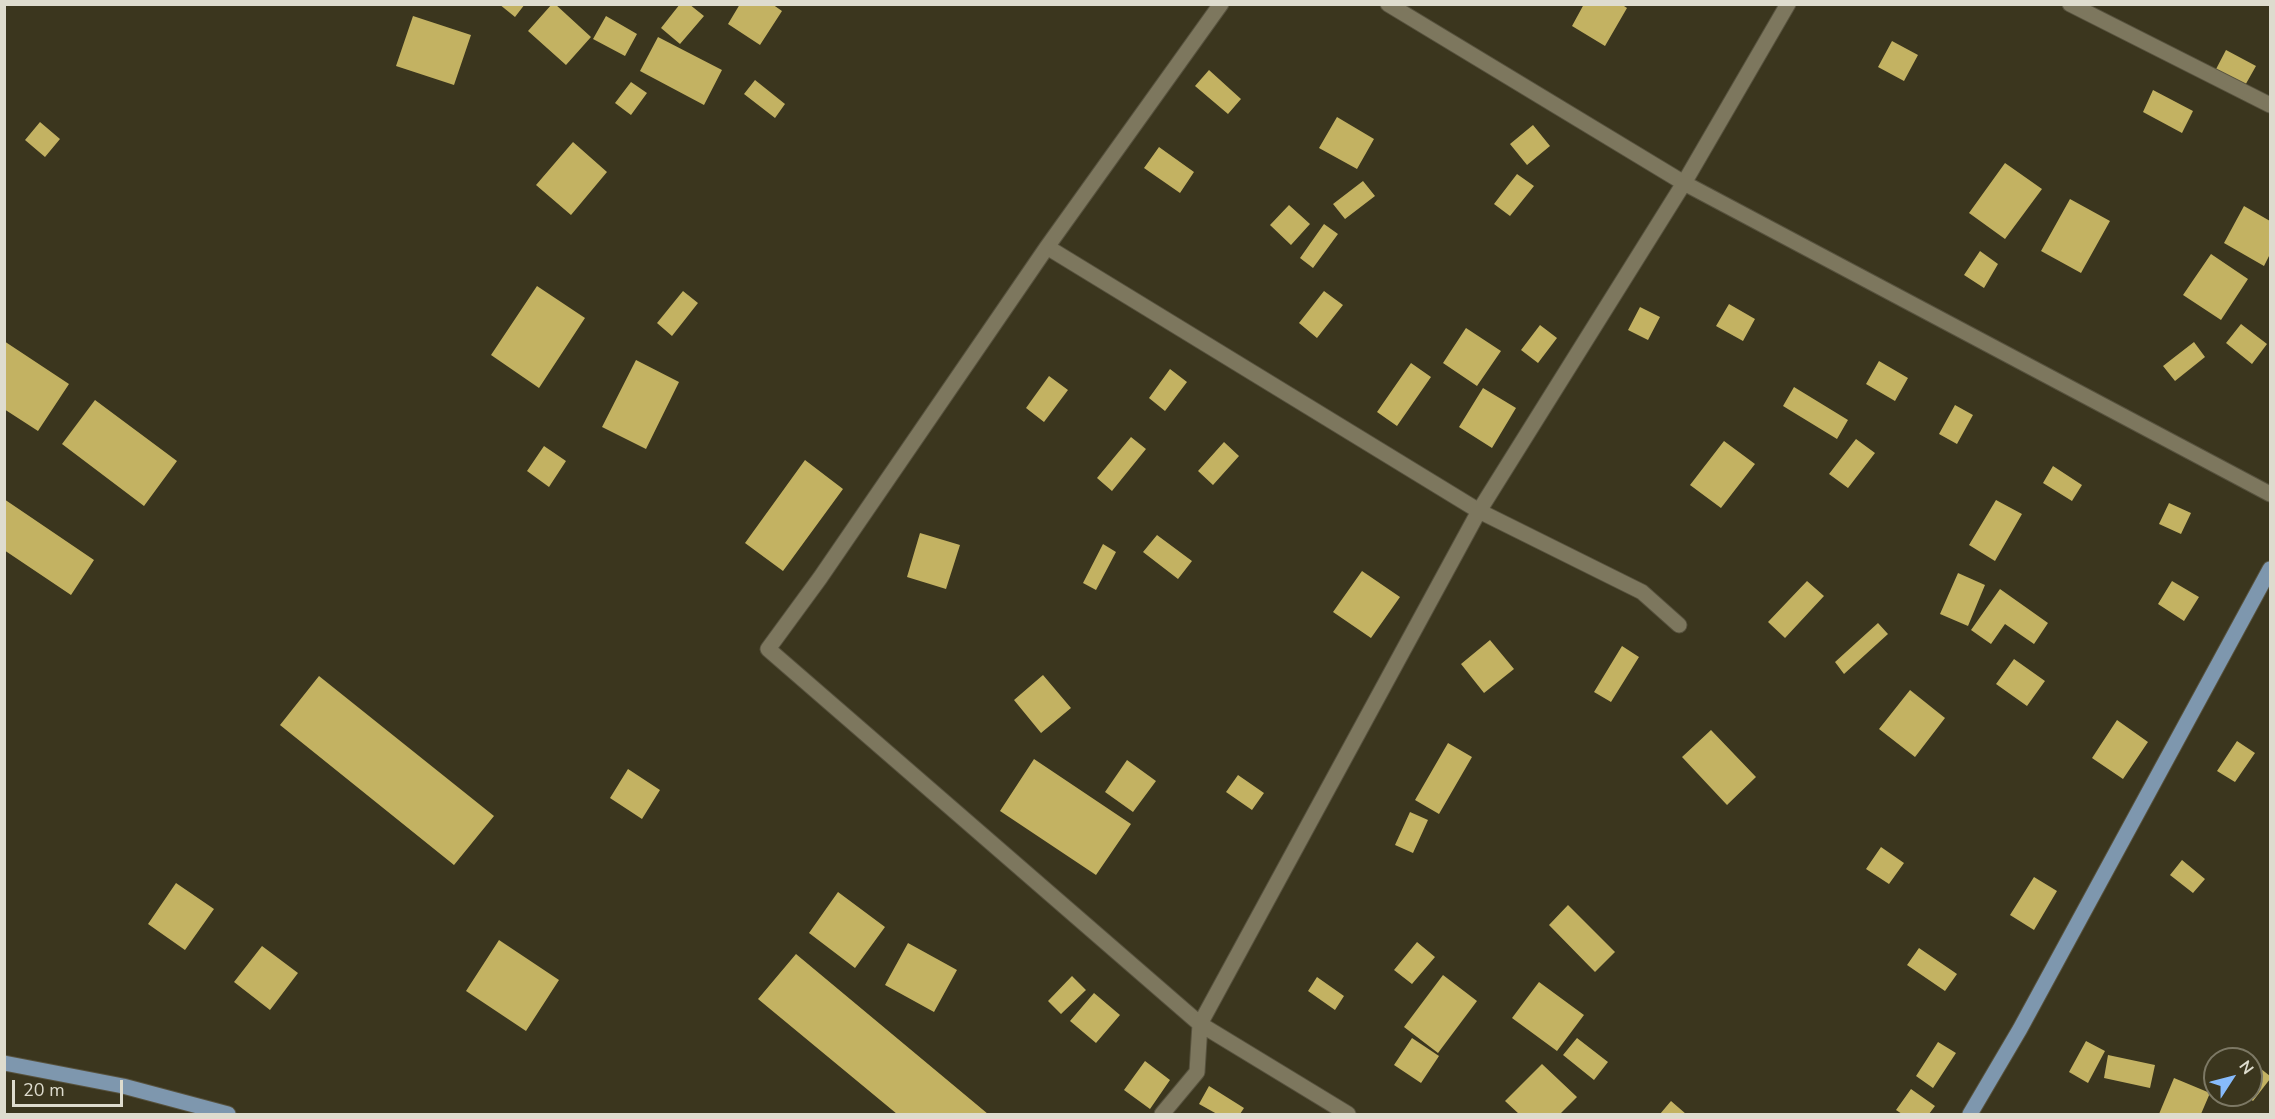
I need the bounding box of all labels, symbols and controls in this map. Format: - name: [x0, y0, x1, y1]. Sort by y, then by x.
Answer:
- north arrow: [2203, 1047, 2263, 1107]
- text: N: [2234, 1056, 2258, 1079]
- scale bar: [15, 1068, 126, 1106]
- text: 20 m: [23, 1078, 65, 1102]

